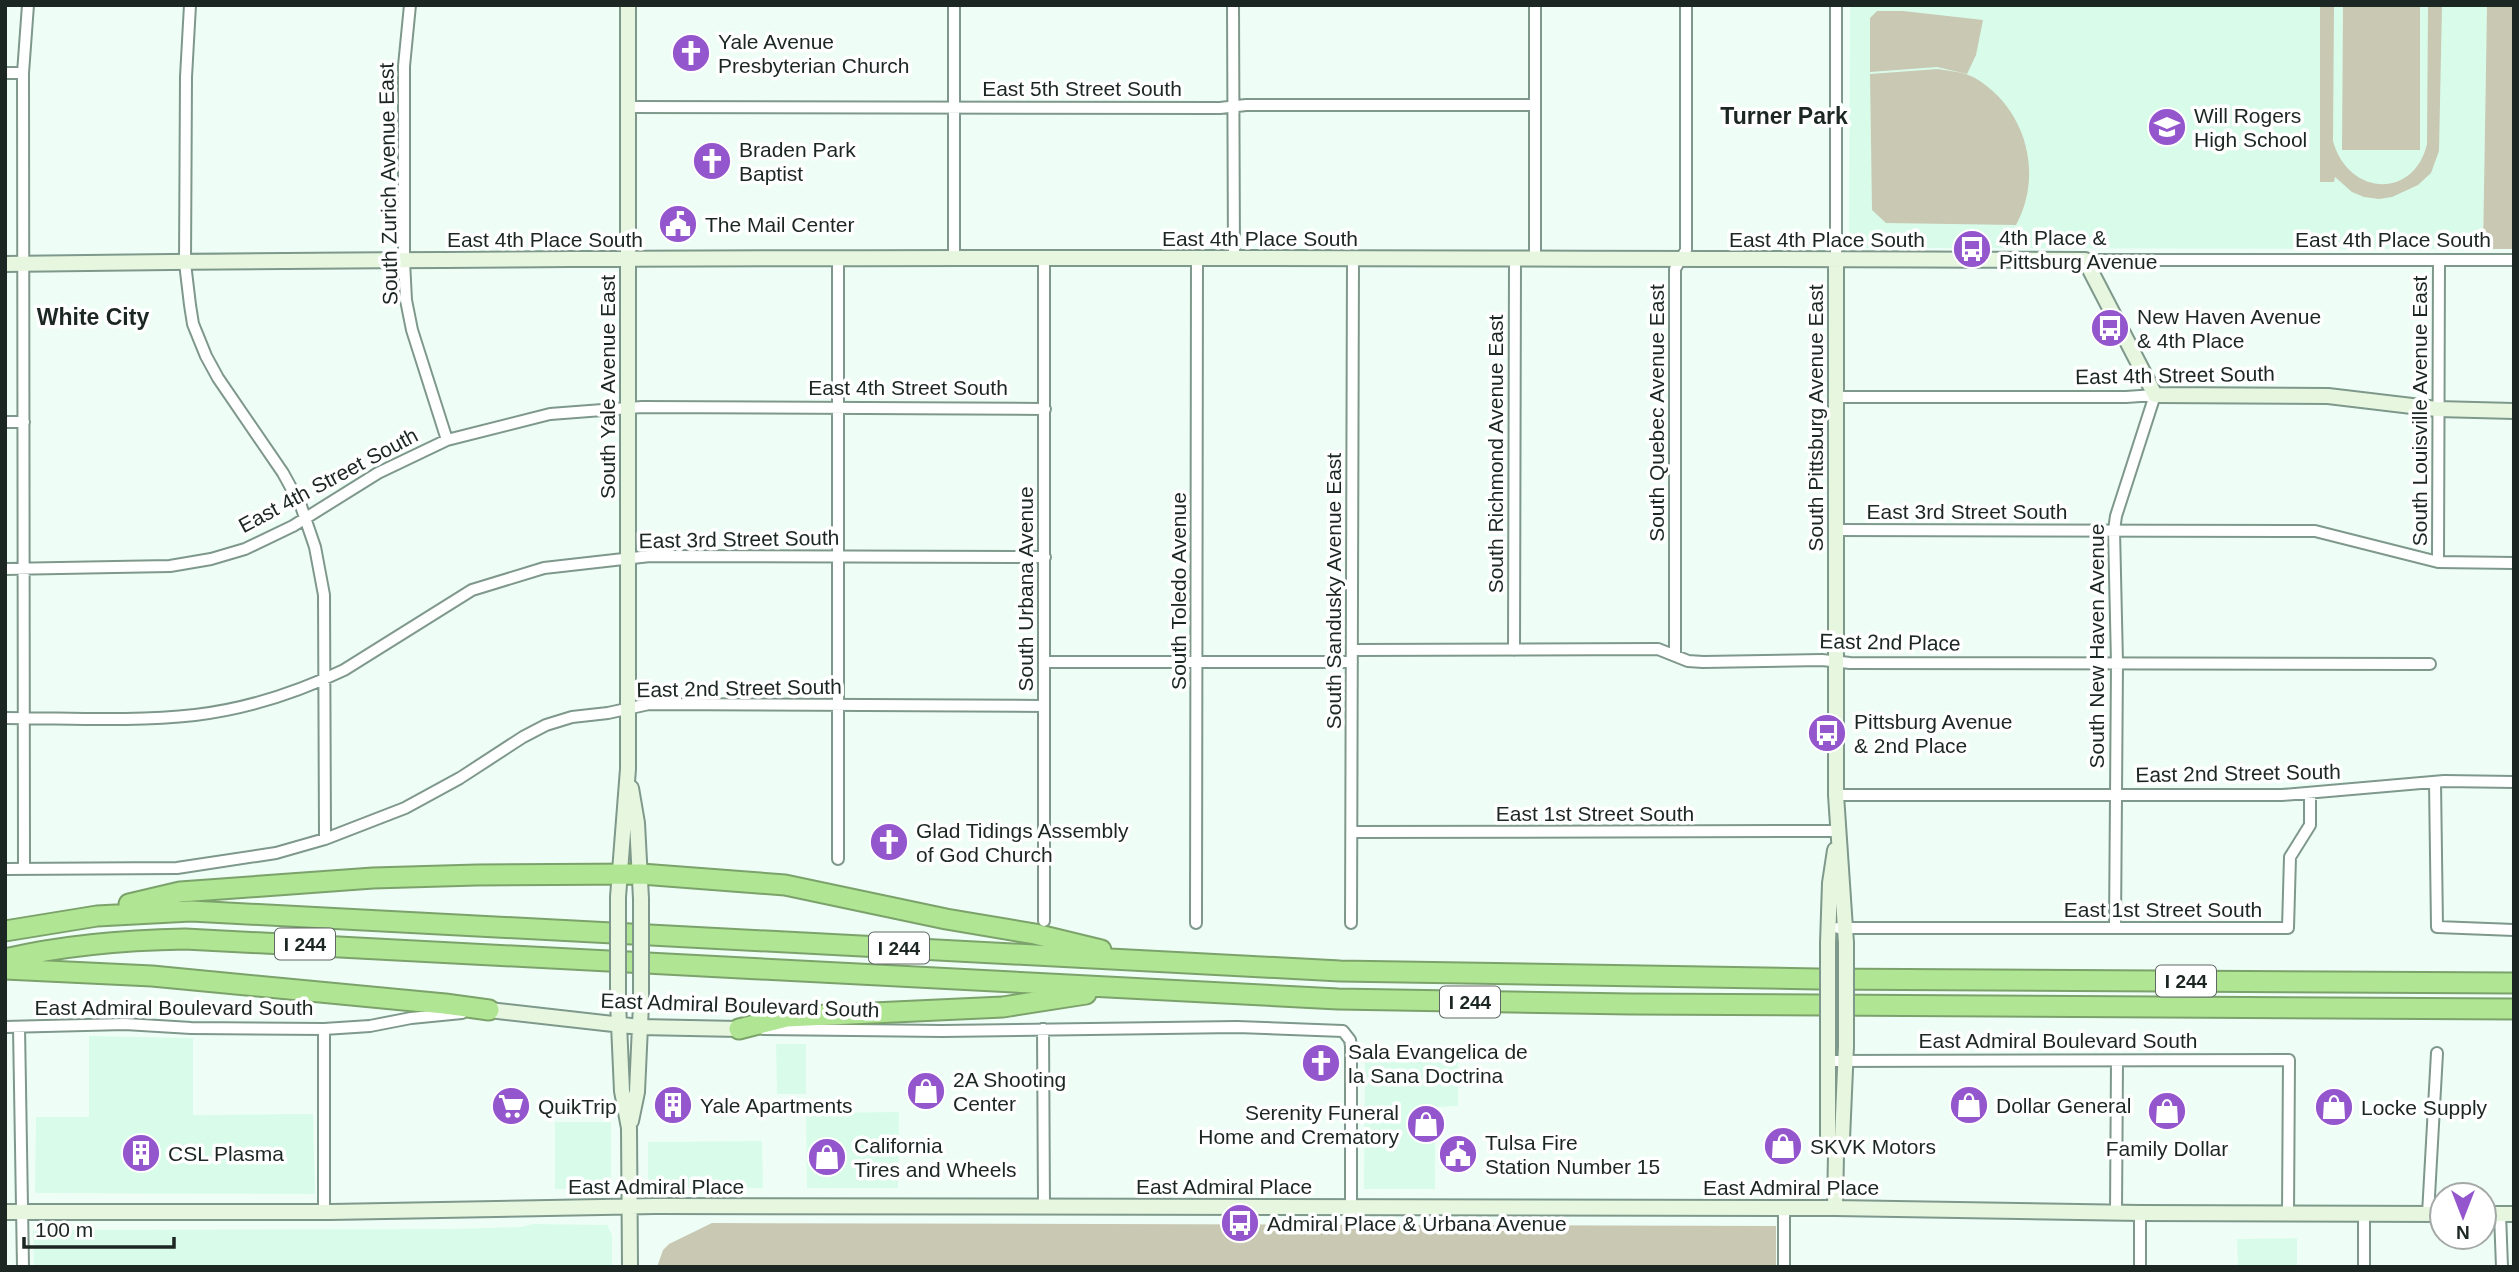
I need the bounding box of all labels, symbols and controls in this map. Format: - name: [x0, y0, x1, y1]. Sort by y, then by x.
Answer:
- place label: Yale Avenue Presbyterian Church: [718, 30, 909, 77]
- church icon: Yale Avenue Presbyterian Church: [670, 32, 712, 74]
- street label: South Zurich Avenue East: [374, 62, 402, 305]
- street label: East 5th Street South: [982, 77, 1182, 100]
- district label: Turner Park: [1720, 103, 1848, 129]
- place label: Will Rogers High School: [2194, 104, 2307, 151]
- school or university icon: Will Rogers High School: [2146, 106, 2188, 148]
- place label: Braden Park Baptist: [739, 138, 856, 185]
- church icon: Braden Park Baptist: [691, 140, 733, 182]
- public building icon: The Mail Center: [657, 203, 699, 245]
- place label: The Mail Center: [705, 213, 854, 236]
- place label: 4th Place & Pittsburg Avenue: [1999, 226, 2157, 273]
- street label: East 4th Place South: [1162, 227, 1358, 250]
- street label: East 4th Place South: [447, 228, 643, 251]
- street label: East 4th Place South: [1729, 228, 1925, 251]
- bus stop icon: 4th Place & Pittsburg Avenue: [1951, 228, 1993, 270]
- street label: East 4th Place South: [2295, 228, 2491, 251]
- street label: South Yale Avenue East: [596, 275, 619, 499]
- street label: South Louisville Avenue East: [2408, 276, 2431, 546]
- street label: South Quebec Avenue East: [1645, 284, 1668, 542]
- street label: South Pittsburg Avenue East: [1804, 284, 1827, 551]
- district label: White City: [37, 304, 149, 330]
- place label: New Haven Avenue & 4th Place: [2137, 305, 2321, 352]
- bus stop icon: New Haven Avenue & 4th Place: [2089, 307, 2131, 349]
- street label: South Richmond Avenue East: [1484, 315, 1507, 593]
- street label: East 4th Street South: [2075, 362, 2275, 388]
- street label: East 4th Street South: [808, 376, 1008, 399]
- street label: East 4th Street South: [234, 423, 422, 537]
- street label: South Sandusky Avenue East: [1322, 453, 1345, 729]
- street label: South Urbana Avenue: [1014, 486, 1037, 692]
- street label: South Toledo Avenue: [1167, 492, 1190, 690]
- street label: East 3rd Street South: [1867, 500, 2067, 523]
- street label: South New Haven Avenue: [2085, 524, 2108, 768]
- street label: East 3rd Street South: [638, 526, 840, 552]
- street label: East 2nd Place: [1819, 629, 1961, 655]
- street label: East 2nd Street South: [636, 675, 842, 701]
- place label: Pittsburg Avenue & 2nd Place: [1854, 710, 2012, 757]
- bus stop icon: Pittsburg Avenue & 2nd Place: [1806, 712, 1848, 754]
- street label: East 2nd Street South: [2135, 760, 2341, 786]
- street label: East 1st Street South: [1496, 802, 1694, 825]
- place label: Glad Tidings Assembly of God Church: [916, 819, 1129, 866]
- church icon: Glad Tidings Assembly of God Church: [868, 821, 910, 863]
- street label: East 1st Street South: [2064, 898, 2262, 921]
- road number: I 244: [275, 928, 335, 960]
- road number: I 244: [869, 932, 929, 964]
- road number: I 244: [2156, 965, 2216, 996]
- road number: I 244: [1440, 986, 1500, 1018]
- street label: East Admiral Boulevard South: [600, 989, 880, 1021]
- street label: East Admiral Boulevard South: [35, 996, 314, 1019]
- street label: East Admiral Boulevard South: [1919, 1029, 2198, 1052]
- place label: Sala Evangelica de la Sana Doctrina: [1348, 1040, 1528, 1087]
- church icon: Sala Evangelica de la Sana Doctrina: [1300, 1042, 1342, 1084]
- place label: 2A Shooting Center: [953, 1068, 1066, 1115]
- shop icon: 2A Shooting Center: [905, 1070, 947, 1112]
- building icon: Yale Apartments: [652, 1084, 694, 1126]
- shop icon: Dollar General: [1948, 1084, 1990, 1126]
- supermarket icon: QuikTrip: [490, 1085, 532, 1127]
- shop icon: Locke Supply: [2313, 1086, 2355, 1128]
- shop icon: Family Dollar: [2146, 1090, 2188, 1132]
- place label: Yale Apartments: [700, 1094, 853, 1117]
- place label: Dollar General: [1996, 1094, 2131, 1117]
- place label: QuikTrip: [538, 1095, 617, 1118]
- place label: Locke Supply: [2361, 1096, 2488, 1119]
- place label: Serenity Funeral Home and Crematory: [1198, 1101, 1399, 1148]
- shop icon: Serenity Funeral Home and Crematory: [1405, 1103, 1447, 1145]
- shop icon: SKVK Motors: [1762, 1125, 1804, 1167]
- place label: Tulsa Fire Station Number 15: [1485, 1131, 1660, 1178]
- building icon: CSL Plasma: [120, 1132, 162, 1174]
- public building icon: Tulsa Fire Station Number 15: [1437, 1133, 1479, 1175]
- place label: California Tires and Wheels: [854, 1134, 1017, 1181]
- place label: SKVK Motors: [1810, 1135, 1936, 1158]
- shop icon: California Tires and Wheels: [806, 1136, 848, 1178]
- place label: Family Dollar: [2106, 1137, 2228, 1160]
- place label: CSL Plasma: [168, 1142, 284, 1165]
- street label: East Admiral Place: [568, 1175, 744, 1198]
- street label: East Admiral Place: [1136, 1175, 1312, 1198]
- street label: East Admiral Place: [1703, 1176, 1879, 1199]
- north arrow: [2428, 1181, 2498, 1251]
- bus stop icon: Admiral Place & Urbana Avenue: [1219, 1202, 1261, 1244]
- scale bar: [24, 1206, 175, 1250]
- place label: Admiral Place & Urbana Avenue: [1267, 1212, 1567, 1235]
- text: 100 m: [35, 1218, 93, 1241]
- text: N: [2456, 1222, 2470, 1243]

